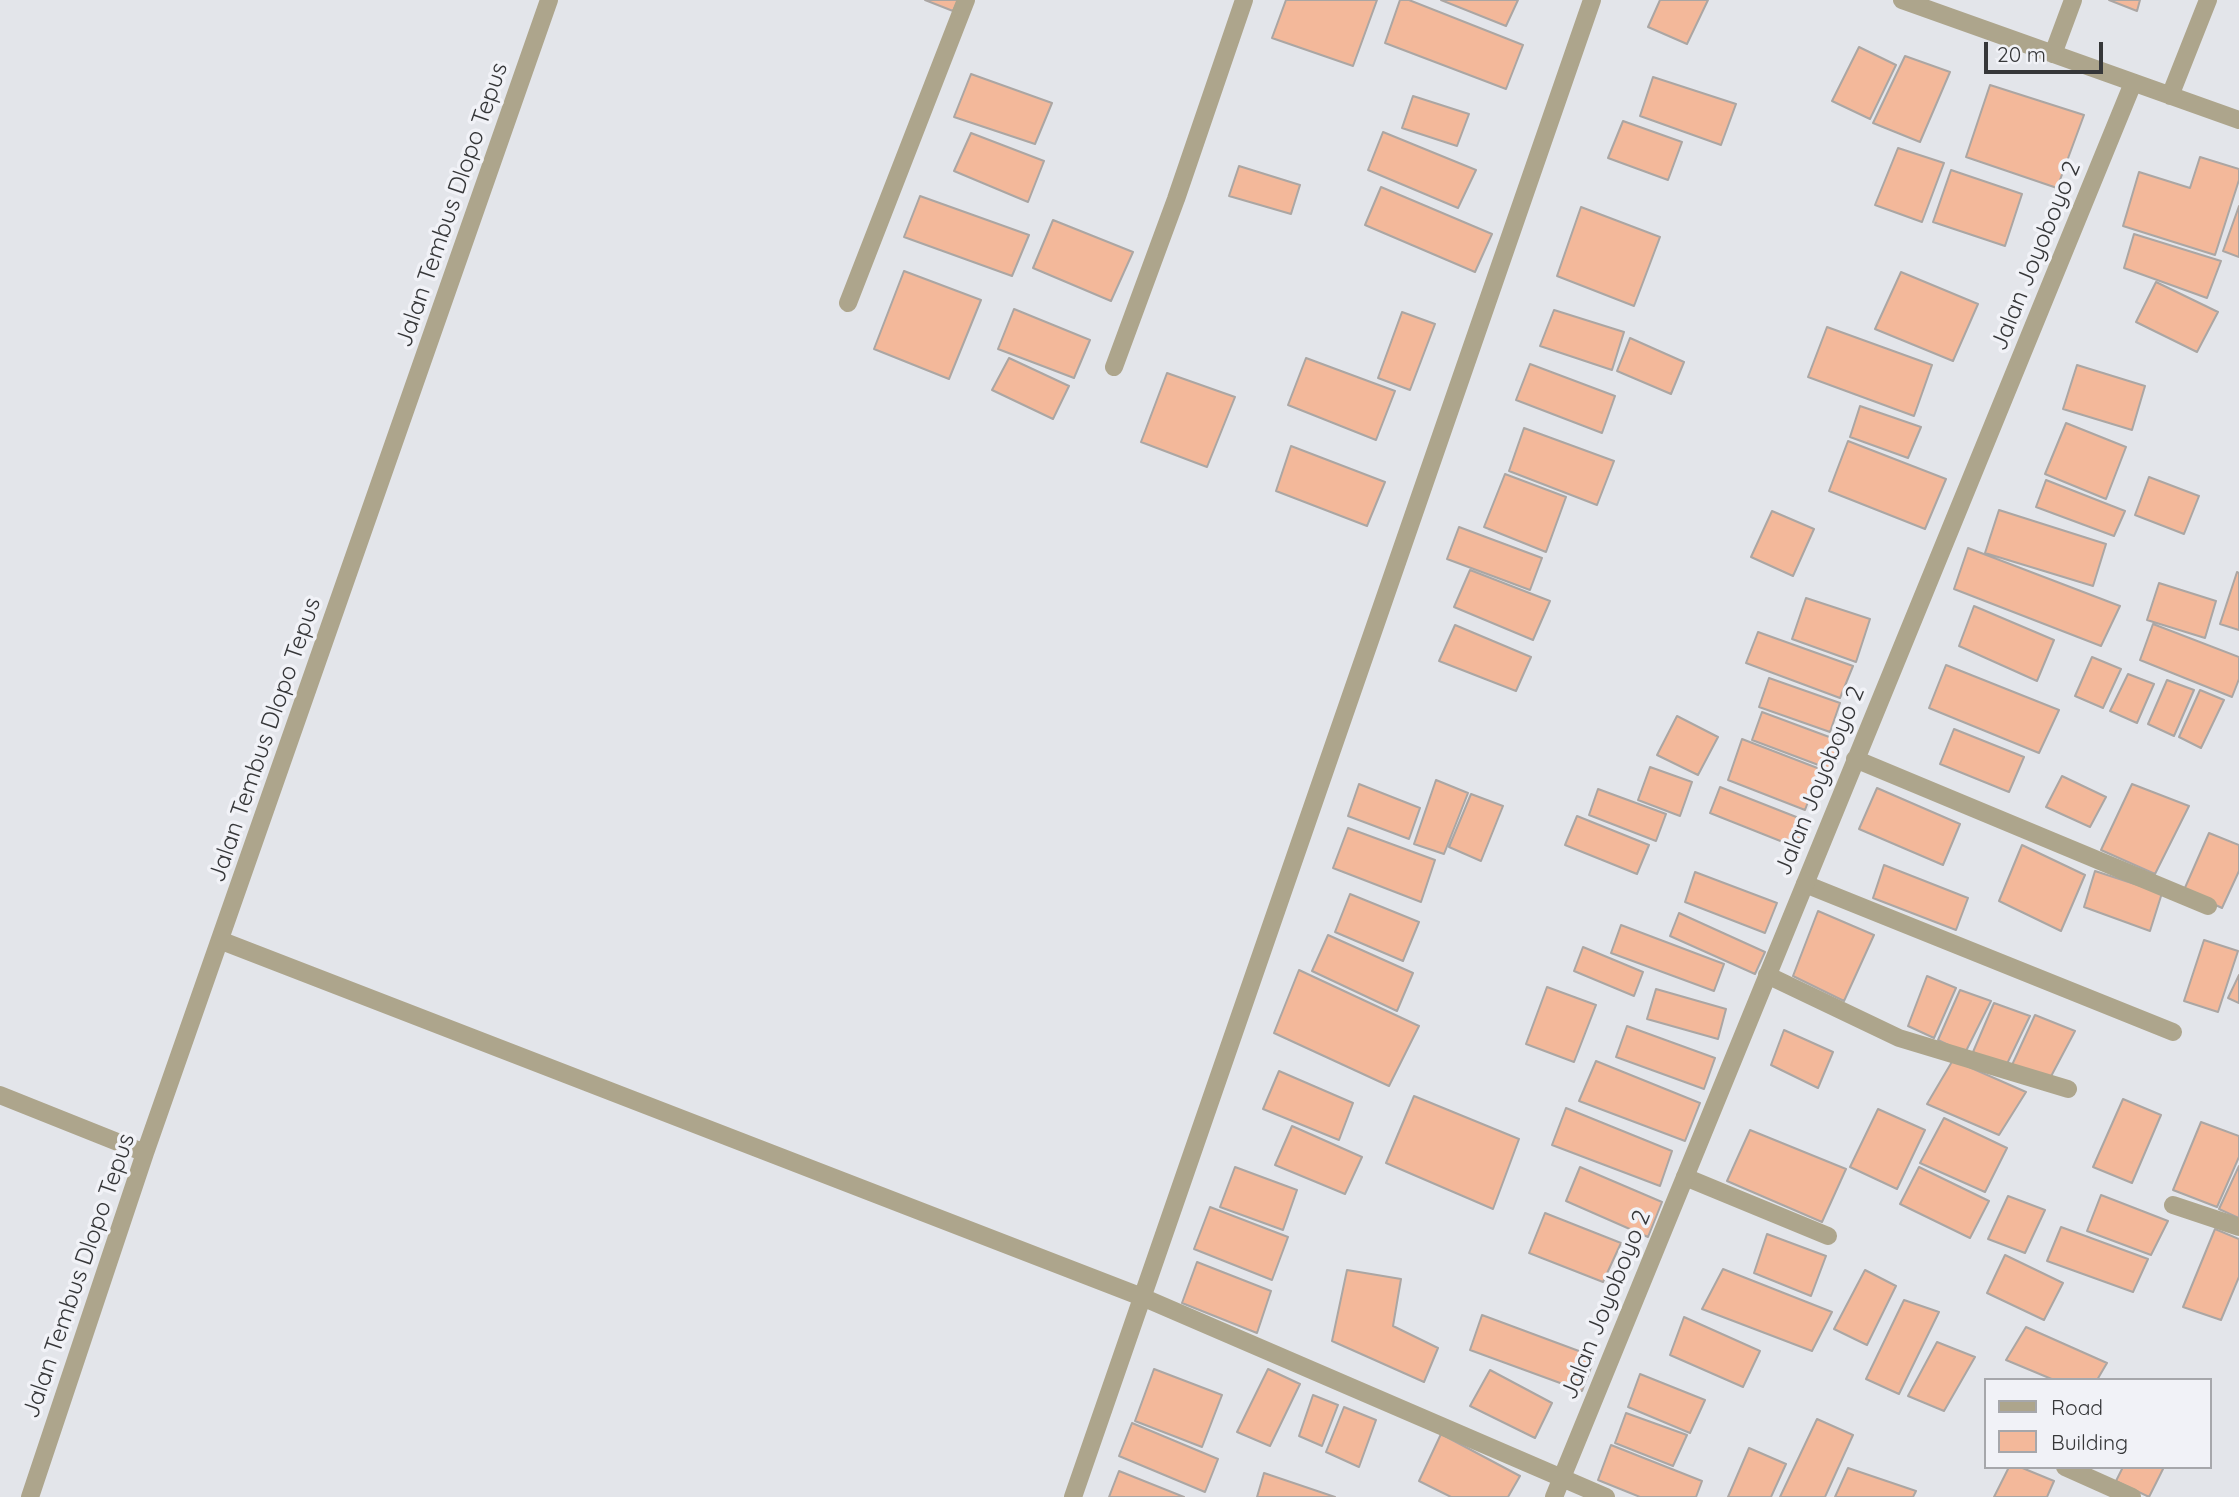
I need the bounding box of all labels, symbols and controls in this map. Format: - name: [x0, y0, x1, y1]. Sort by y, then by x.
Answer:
- scale bar: [1987, 28, 2106, 72]
- text: 20 m: [1997, 41, 2046, 67]
- street label: Jalan Tembus Dlopo Tepus: [390, 59, 514, 351]
- street label: Jalan Joyoboyo 2: [1985, 157, 2087, 355]
- street label: Jalan Tembus Dlopo Tepus: [203, 594, 327, 886]
- street label: Jalan Joyoboyo 2: [1769, 682, 1871, 880]
- street label: Jalan Tembus Dlopo Tepus: [17, 1130, 141, 1422]
- street label: Jalan Joyoboyo 2: [1555, 1206, 1657, 1404]
- legend: [1983, 1378, 2211, 1469]
- text: Road: [2051, 1394, 2103, 1420]
- text: Building: [2051, 1429, 2128, 1455]

